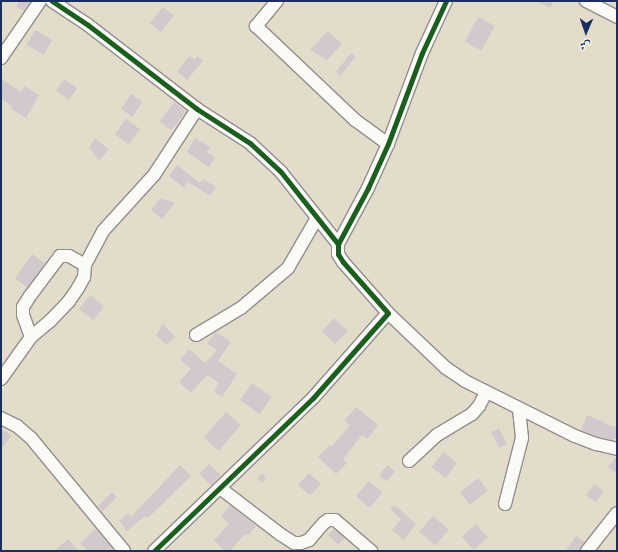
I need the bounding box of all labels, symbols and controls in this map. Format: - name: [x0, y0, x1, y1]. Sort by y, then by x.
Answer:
- north arrow: [566, 12, 606, 52]
- text: ش: [580, 37, 591, 52]

